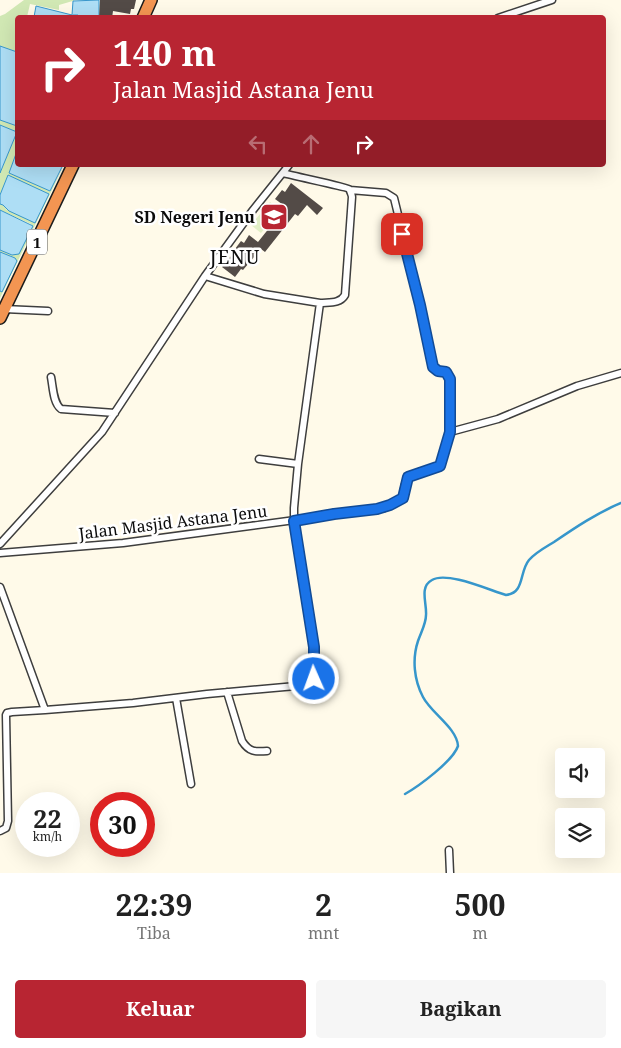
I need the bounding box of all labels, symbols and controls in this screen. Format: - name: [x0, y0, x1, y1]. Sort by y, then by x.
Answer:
- text: 140 m: [113, 29, 216, 76]
- icon: right: [30, 35, 95, 100]
- text: Jalan Masjid Astana Jenu: [113, 74, 374, 104]
- icon: left: [244, 130, 272, 158]
- icon: ahead: [297, 130, 325, 158]
- icon: right: [350, 130, 378, 158]
- school or university icon: SD Negeri Jenu: [259, 202, 289, 232]
- place label: SD Negeri Jenu: [134, 206, 255, 228]
- pin: [381, 213, 423, 255]
- icon: arrive: [388, 220, 416, 248]
- road number: 1: [27, 230, 47, 254]
- district label: JENU: [209, 244, 260, 270]
- street label: Jalan Masjid Astana Jenu: [77, 500, 268, 545]
- position arrow: [287, 652, 339, 704]
- map controls: [555, 748, 605, 858]
- button: sound: [555, 748, 605, 798]
- speed limit sign: 30: [90, 792, 155, 857]
- text: 22: [33, 801, 62, 835]
- button: layers: [555, 808, 605, 858]
- text: km/h: [33, 828, 62, 845]
- text: 22:39: [116, 884, 192, 925]
- text: 2: [315, 884, 332, 925]
- text: 500: [455, 884, 505, 925]
- text: Tiba: [137, 922, 171, 944]
- text: mnt: [308, 922, 339, 944]
- text: m: [472, 922, 488, 944]
- button: Keluar: [15, 980, 306, 1038]
- button: Bagikan: [316, 980, 606, 1038]

